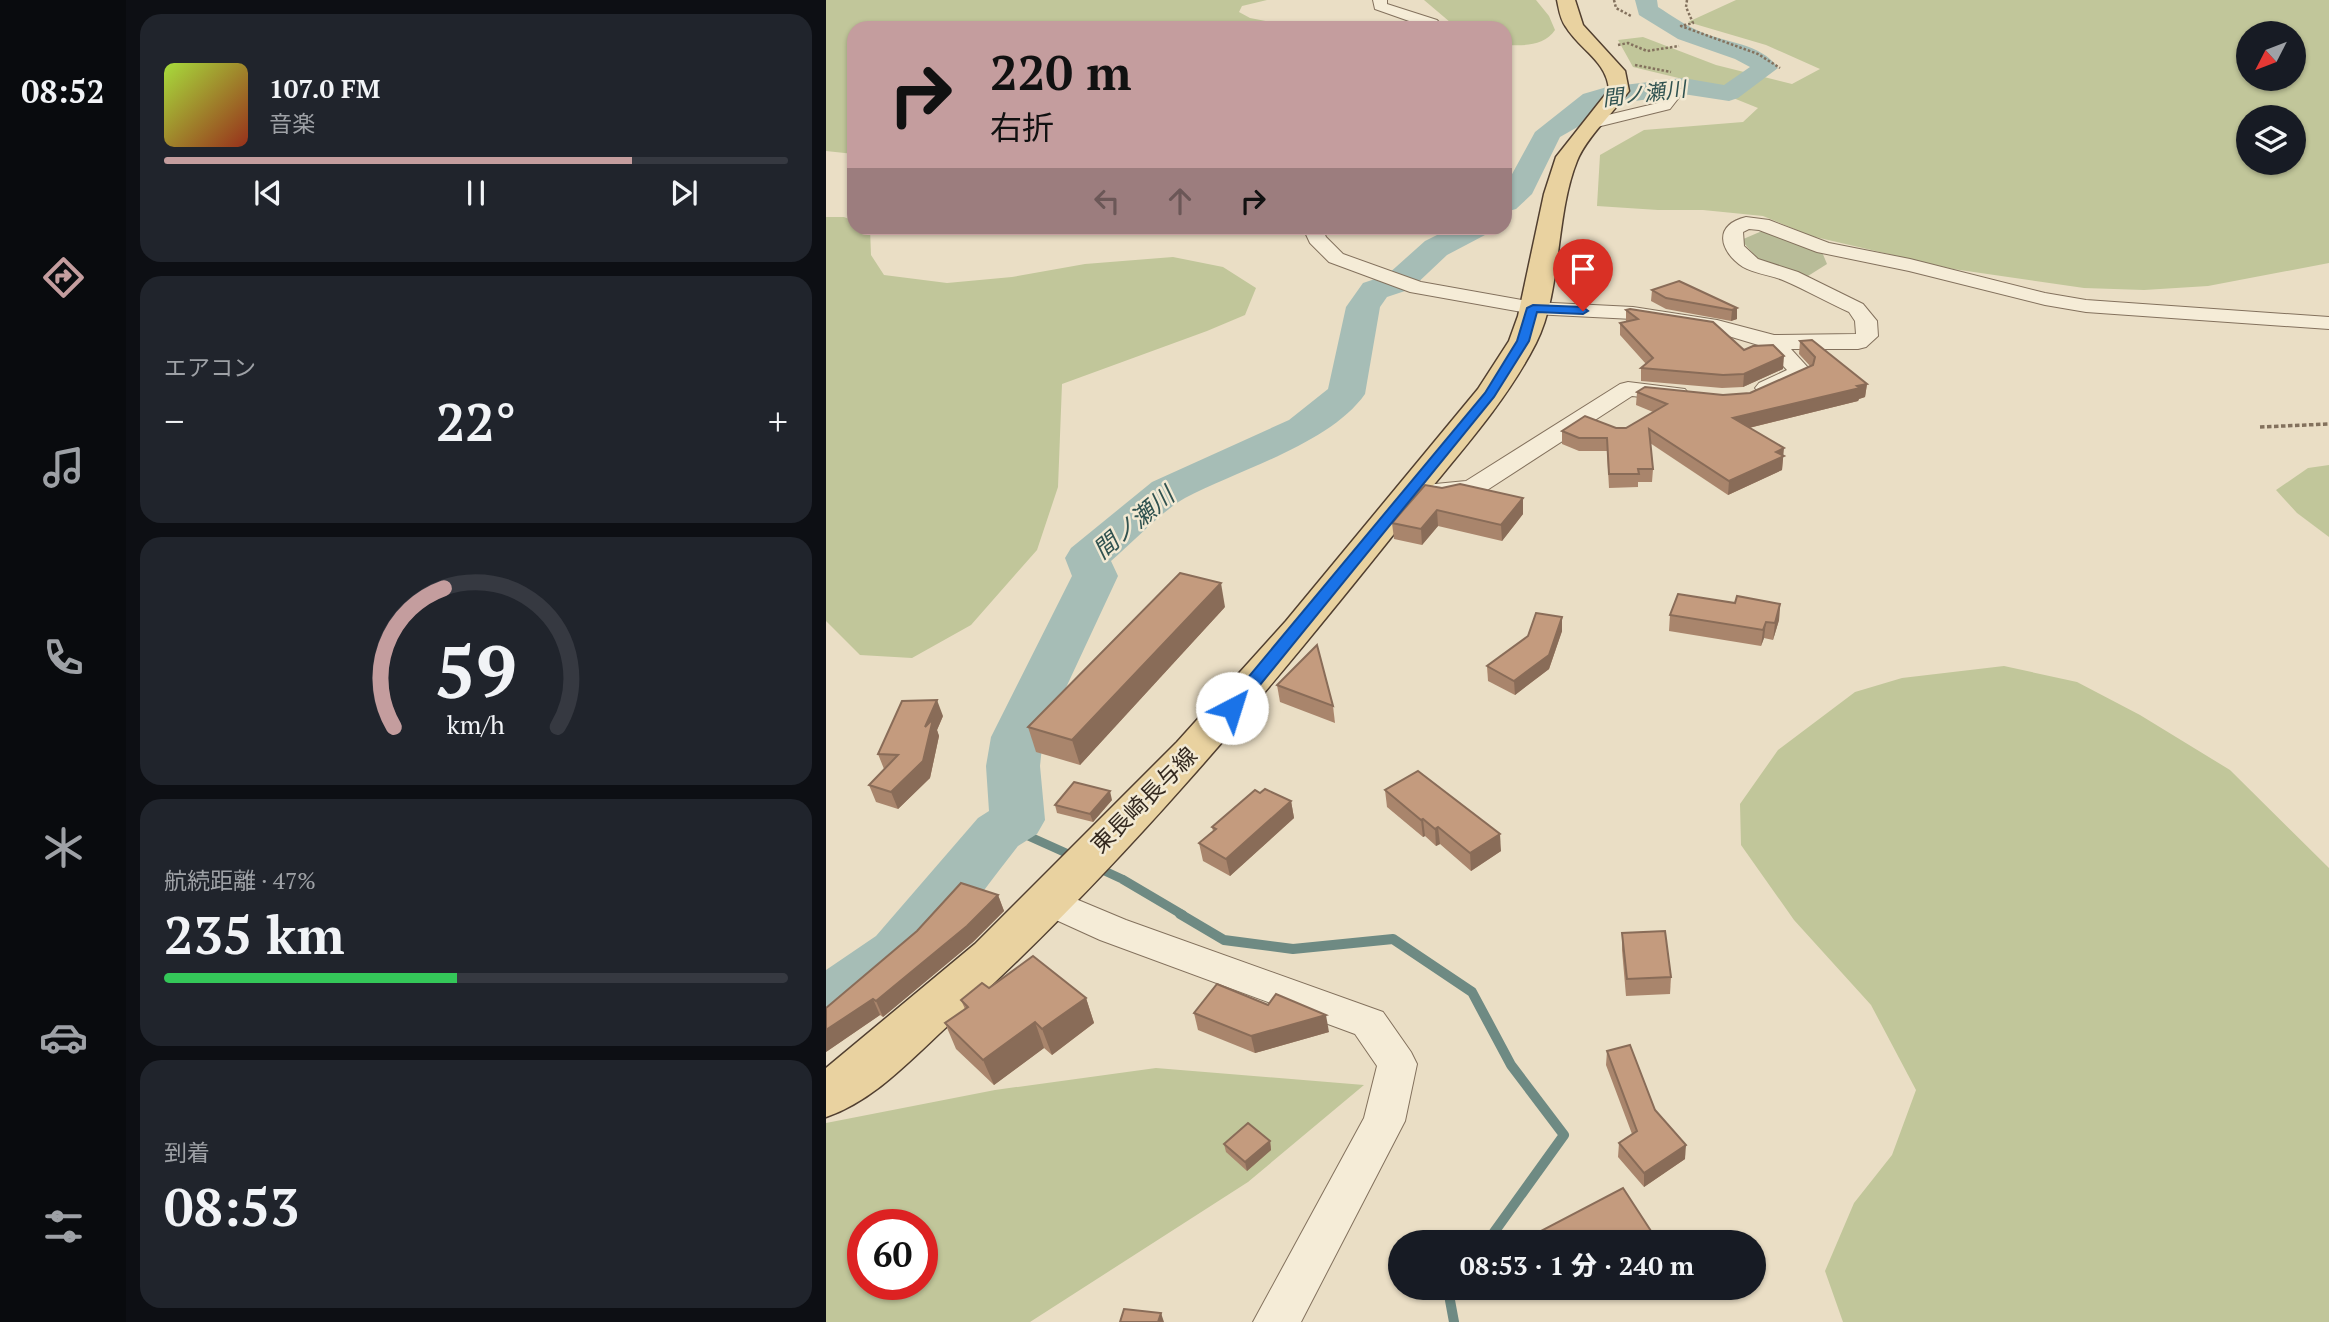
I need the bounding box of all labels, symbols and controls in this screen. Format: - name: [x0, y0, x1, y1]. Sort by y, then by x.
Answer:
- north arrow: [2236, 21, 2306, 91]
- map controls: [2236, 21, 2306, 175]
- text: 220 m: [990, 39, 1132, 104]
- icon: right: [875, 49, 966, 140]
- text: 08:52: [21, 70, 105, 112]
- text: 107.0 FM: [269, 71, 380, 105]
- water label: 間ノ瀬川: [1600, 74, 1689, 112]
- button: layers: [2236, 105, 2306, 175]
- text: 右折: [990, 106, 1054, 148]
- text: 音楽: [269, 108, 315, 139]
- icon: previous: [249, 174, 287, 212]
- icon: pause: [457, 174, 495, 212]
- icon: next: [665, 174, 703, 212]
- icon: left: [1088, 182, 1126, 220]
- icon: ahead: [1161, 182, 1199, 220]
- icon: right: [1234, 182, 1272, 220]
- pin: [1553, 239, 1613, 311]
- icon: arrive: [1564, 250, 1602, 288]
- icon: directions: [39, 253, 88, 302]
- text: エアコン: [164, 352, 256, 383]
- text: 22°: [436, 387, 516, 456]
- text: −: [164, 396, 184, 446]
- text: +: [768, 396, 788, 446]
- icon: music: [39, 443, 88, 492]
- water label: 間ノ瀬川: [1086, 477, 1183, 565]
- text: 59: [435, 621, 517, 718]
- icon: phone: [39, 633, 88, 682]
- position arrow: [1195, 671, 1269, 745]
- text: km/h: [447, 708, 505, 741]
- street label: 東長崎長与線: [1084, 740, 1203, 859]
- icon: climate: [39, 823, 88, 872]
- text: 航続距離 · 47%: [164, 865, 316, 896]
- text: 235 km: [164, 900, 345, 969]
- icon: car: [39, 1013, 88, 1062]
- text: 到着: [164, 1137, 210, 1168]
- text: 08:53: [164, 1172, 299, 1241]
- icon: filters: [39, 1202, 88, 1251]
- speed limit sign: 60: [847, 1209, 938, 1300]
- text: 08:53 · 1 分 · 240 m: [1460, 1248, 1694, 1282]

